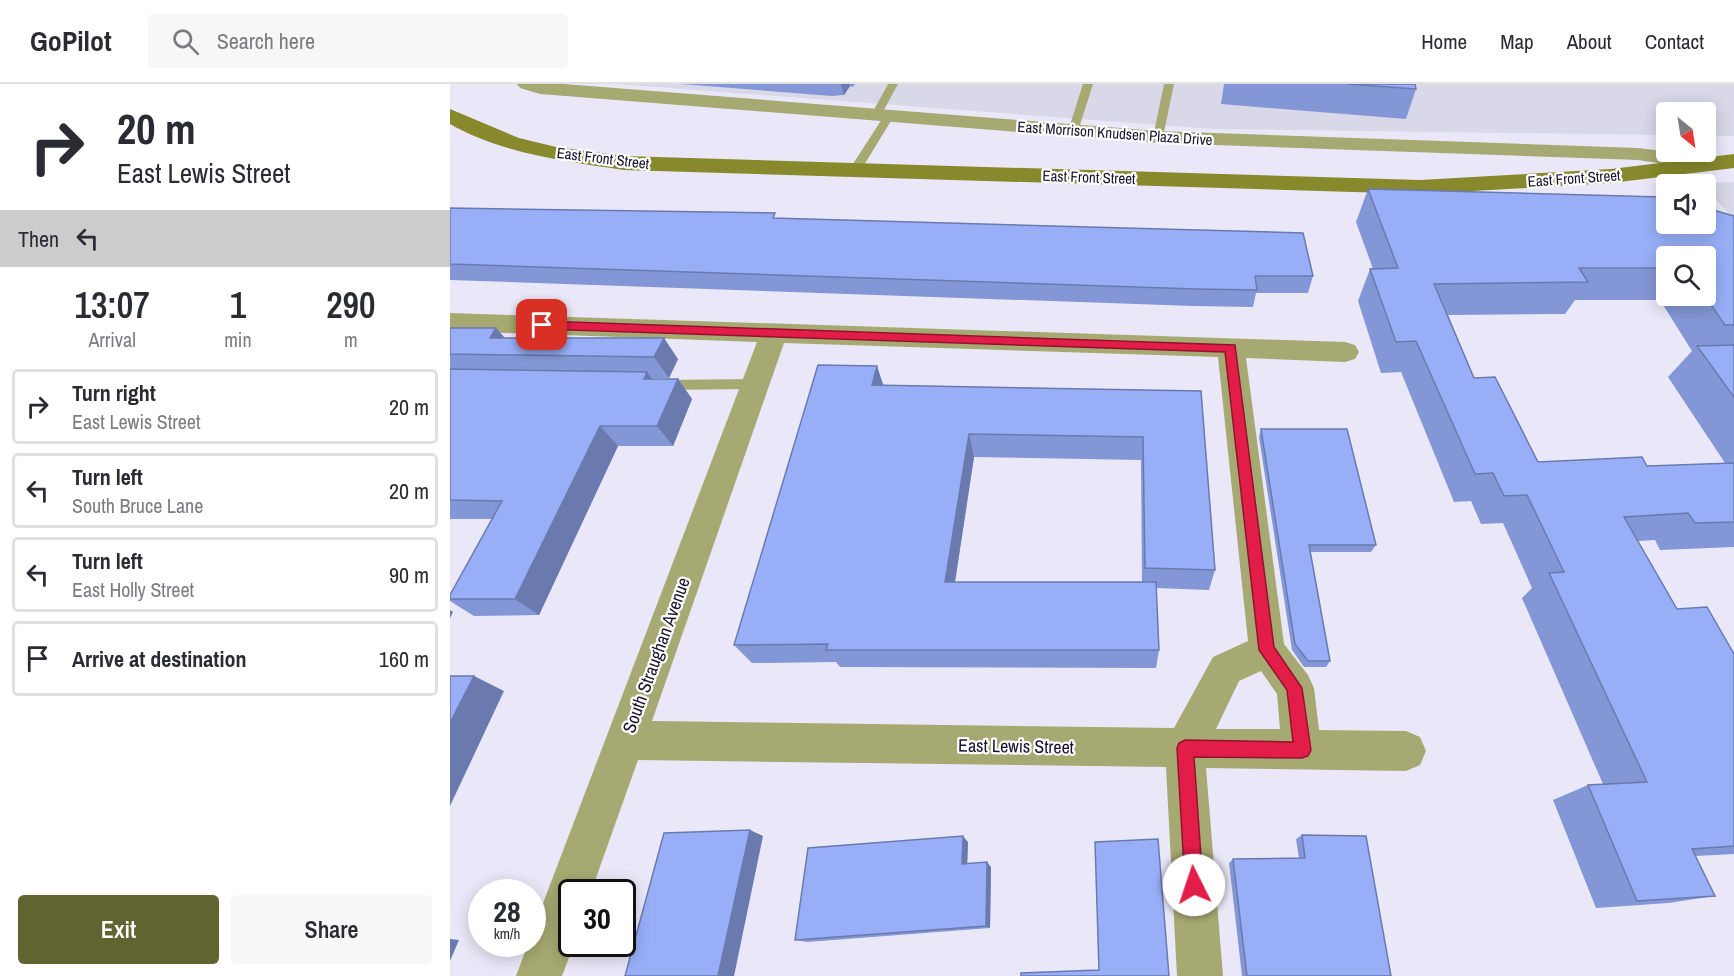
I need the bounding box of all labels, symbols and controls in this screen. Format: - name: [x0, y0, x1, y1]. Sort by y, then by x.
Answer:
- search box: [148, 14, 568, 68]
- text: GoPilot: [30, 22, 112, 60]
- icon: search: [169, 25, 202, 58]
- text: Search here: [217, 26, 315, 56]
- text: Home: [1421, 27, 1467, 56]
- text: Map: [1500, 27, 1534, 56]
- text: About: [1567, 27, 1612, 56]
- text: Contact: [1645, 27, 1704, 56]
- text: 20 m: [117, 101, 196, 157]
- north arrow: [1656, 102, 1716, 162]
- map controls: [1656, 102, 1716, 306]
- icon: right: [18, 108, 96, 186]
- street label: East Morrison Knudsen Plaza Drive: [1017, 116, 1213, 150]
- street label: East Front Street: [556, 142, 651, 174]
- text: East Lewis Street: [117, 155, 291, 191]
- street label: East Front Street: [1527, 164, 1622, 192]
- street label: East Front Street: [1042, 165, 1136, 189]
- button: sound: [1656, 174, 1716, 234]
- icon: left: [71, 222, 104, 255]
- text: Then: [18, 224, 59, 254]
- button: search: [1656, 246, 1716, 306]
- text: 13:07: [75, 281, 150, 329]
- text: 1: [230, 281, 246, 329]
- text: 290: [326, 281, 375, 329]
- pin: [516, 299, 567, 350]
- icon: arrive: [525, 308, 558, 341]
- text: Arrival: [88, 326, 136, 353]
- text: min: [224, 326, 252, 353]
- text: m: [344, 326, 358, 353]
- text: Turn right: [72, 378, 156, 408]
- icon: right: [21, 390, 54, 423]
- text: 20 m: [389, 392, 429, 422]
- text: East Lewis Street: [72, 408, 201, 435]
- text: Turn left: [72, 462, 143, 492]
- icon: left: [21, 474, 54, 507]
- text: 20 m: [389, 476, 429, 506]
- text: South Bruce Lane: [72, 492, 203, 519]
- text: Turn left: [72, 546, 143, 576]
- icon: left: [21, 558, 54, 591]
- text: 90 m: [389, 560, 429, 590]
- street label: South Straughan Avenue: [616, 574, 696, 736]
- text: East Holly Street: [72, 576, 194, 603]
- icon: arrive: [21, 642, 54, 675]
- text: Arrive at destination: [72, 644, 246, 674]
- text: 160 m: [379, 644, 429, 674]
- street label: East Lewis Street: [958, 732, 1074, 760]
- position arrow: [1162, 853, 1226, 917]
- speed limit sign: 30: [558, 879, 636, 957]
- text: 28: [493, 891, 521, 931]
- button: Exit: [18, 895, 219, 964]
- button: Share: [231, 895, 432, 964]
- text: km/h: [494, 923, 520, 944]

